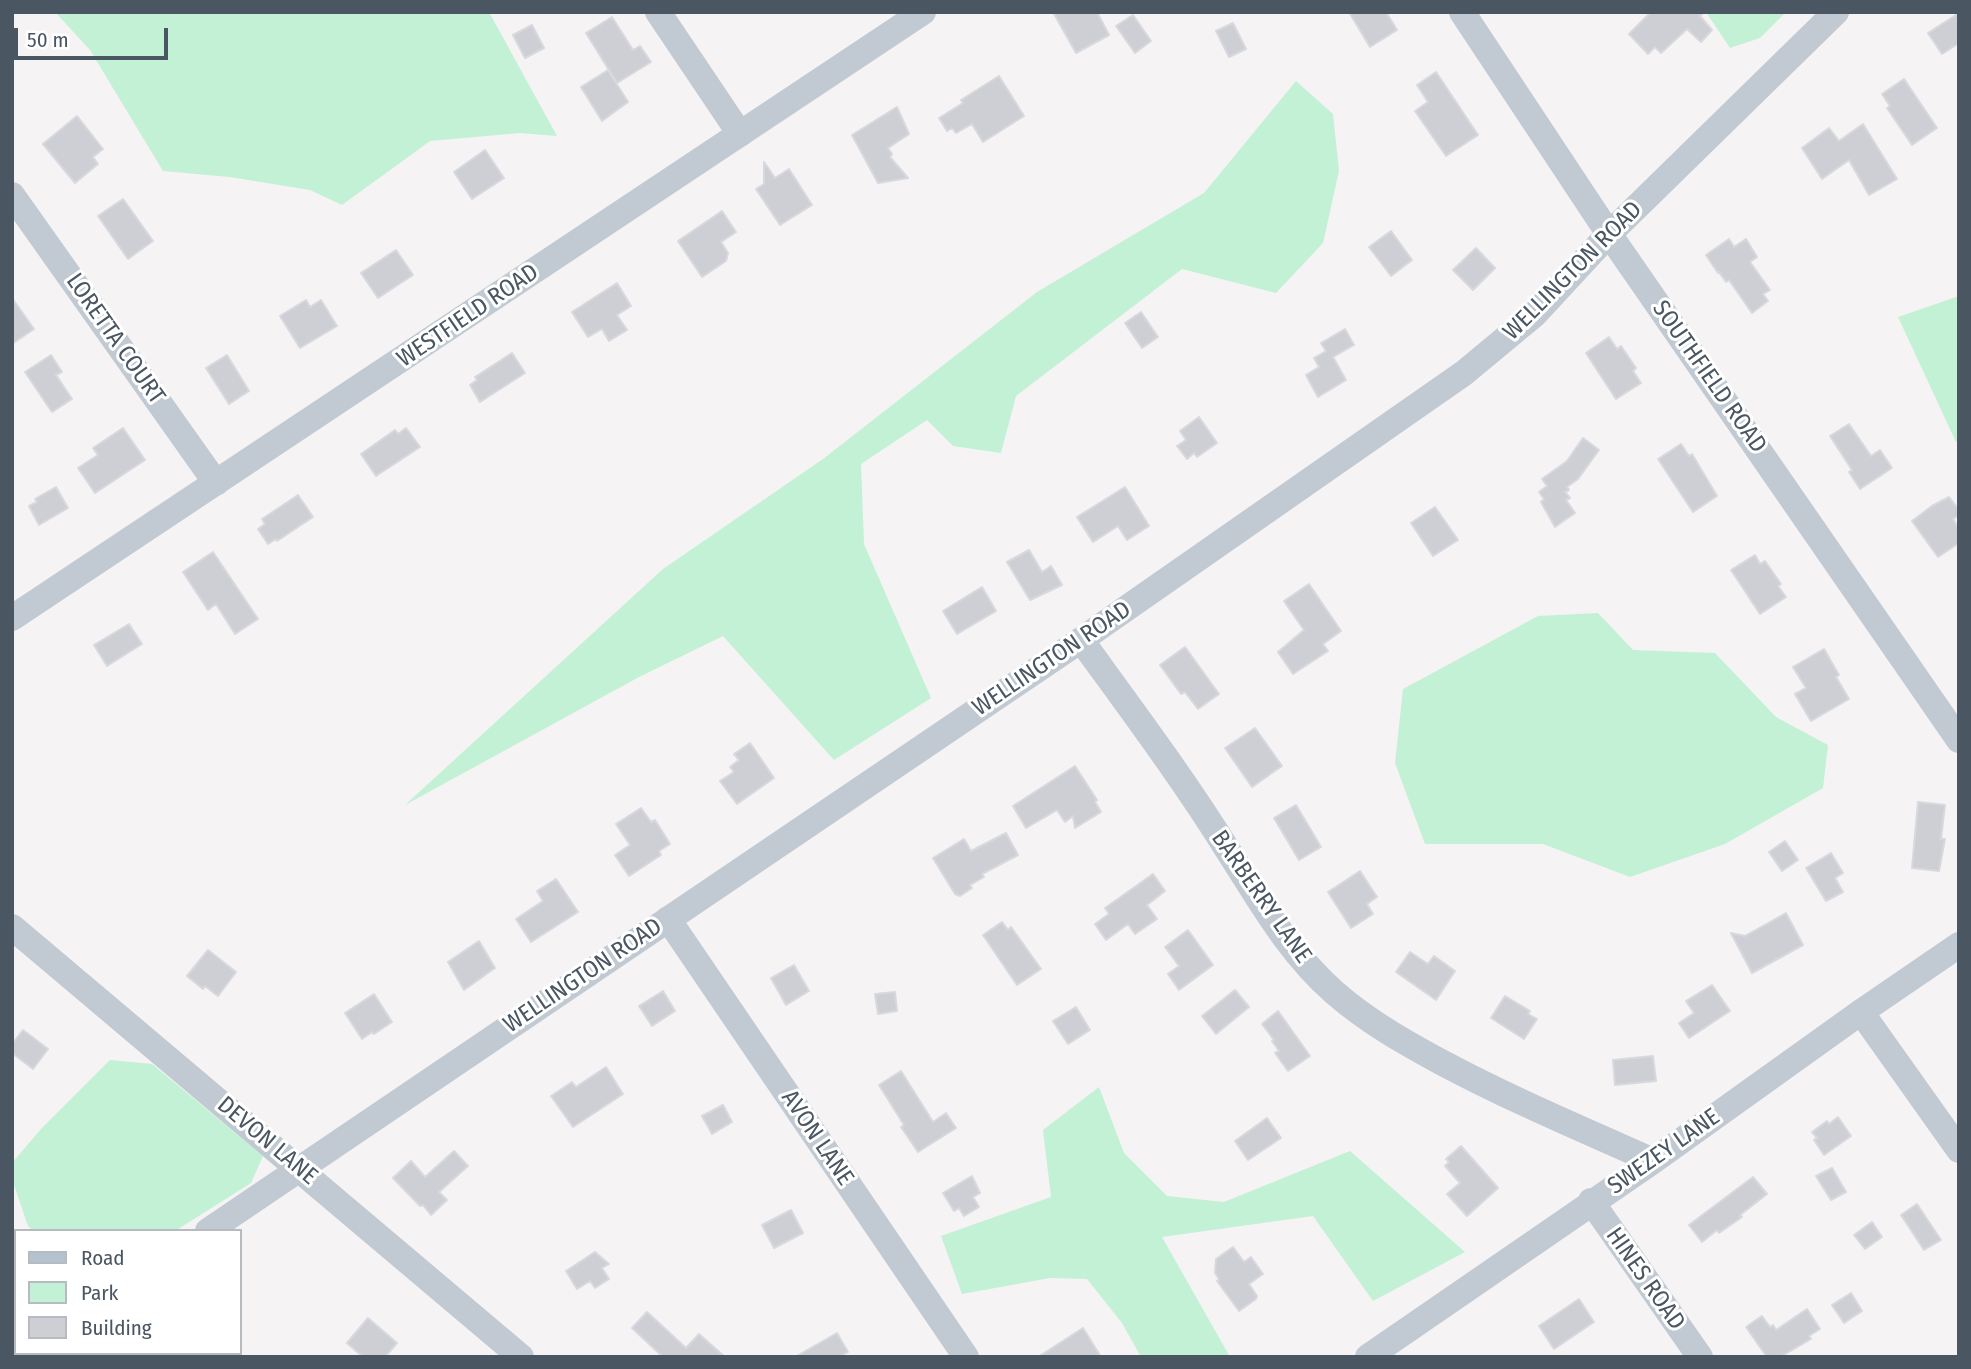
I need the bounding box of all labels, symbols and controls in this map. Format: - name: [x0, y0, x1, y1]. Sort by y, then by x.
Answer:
- scale bar: [18, 14, 172, 58]
- text: 50 m: [27, 27, 69, 53]
- street label: WELLINGTON ROAD: [1498, 196, 1648, 346]
- street label: WESTFIELD ROAD: [392, 258, 544, 374]
- street label: LORETTA COURT: [59, 268, 171, 410]
- street label: SOUTHFIELD ROAD: [1646, 295, 1772, 459]
- street label: WELLINGTON ROAD: [967, 595, 1137, 723]
- street label: BARBERRY LANE: [1205, 825, 1317, 969]
- street label: WELLINGTON ROAD: [498, 912, 668, 1040]
- street label: AVON LANE: [775, 1085, 859, 1191]
- street label: DEVON LANE: [211, 1091, 323, 1191]
- street label: SWEZEY LANE: [1603, 1103, 1725, 1201]
- street label: HINES ROAD: [1599, 1222, 1691, 1336]
- legend: [14, 1229, 242, 1355]
- text: Road: [81, 1245, 125, 1271]
- text: Park: [81, 1280, 118, 1306]
- text: Building: [81, 1315, 152, 1341]

